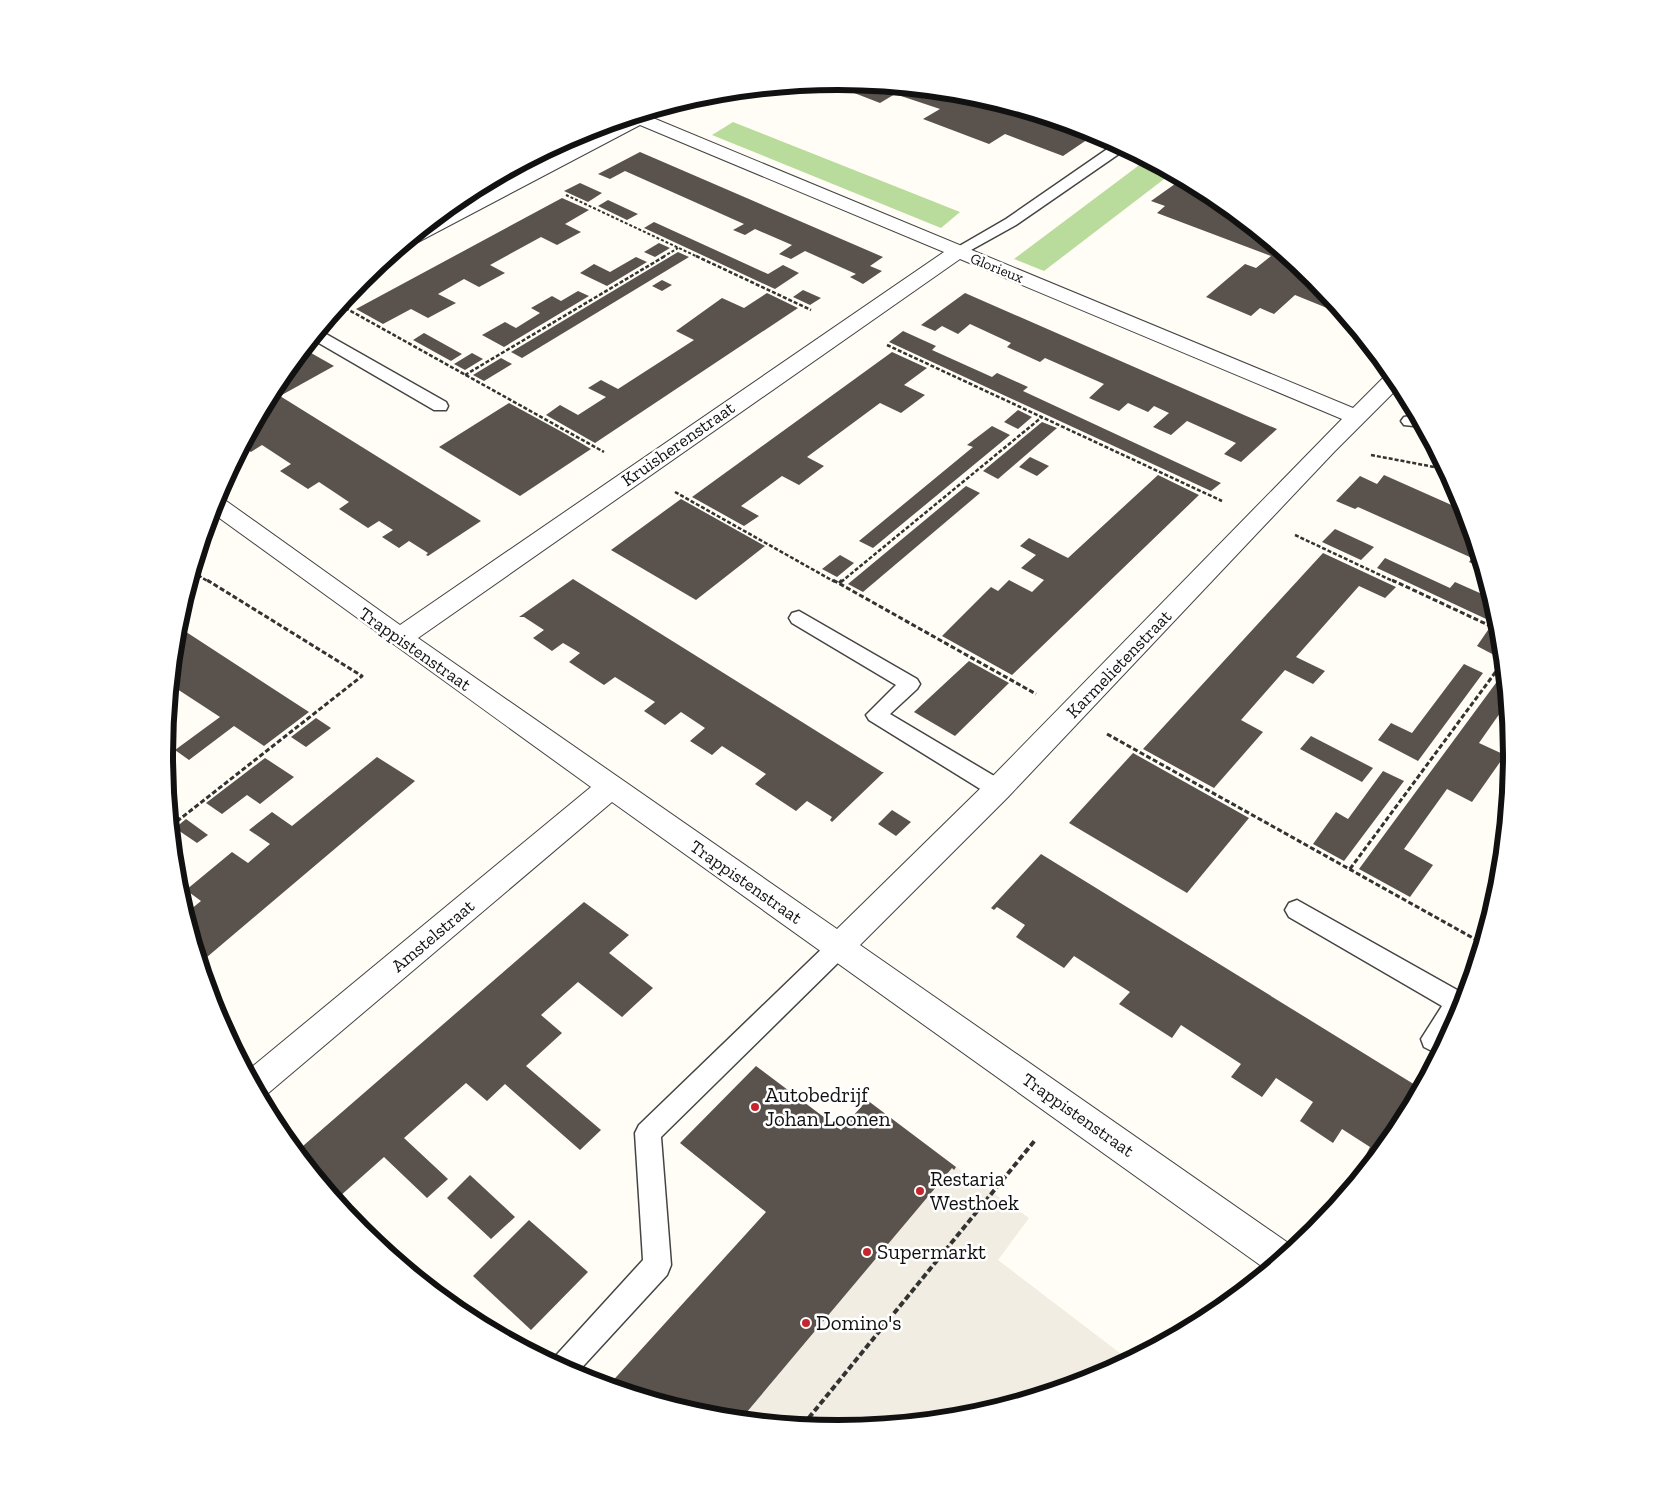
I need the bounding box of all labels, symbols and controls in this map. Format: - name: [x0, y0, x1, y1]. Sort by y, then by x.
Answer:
- street label: Glorieux: [968, 249, 1026, 287]
- street label: Kruisherenstraat: [617, 397, 739, 491]
- street label: Trappistenstraat: [355, 602, 475, 696]
- street label: Karmelietenstraat: [1062, 605, 1176, 723]
- street label: Trappistenstraat: [686, 835, 806, 929]
- street label: Amstelstraat: [387, 895, 479, 977]
- street label: Trappistenstraat: [1018, 1068, 1138, 1162]
- place label: Autobedrijf Johan Loonen: [765, 1082, 890, 1131]
- marker: Autobedrijf Johan Loonen: [749, 1101, 761, 1113]
- place label: Restaria Westhoek: [930, 1166, 1019, 1215]
- marker: Restaria Westhoek: [914, 1185, 926, 1197]
- place label: Supermarkt: [877, 1239, 986, 1264]
- marker: Supermarkt: [861, 1246, 873, 1258]
- place label: Domino's: [816, 1310, 901, 1335]
- marker: Domino's: [800, 1317, 812, 1329]

